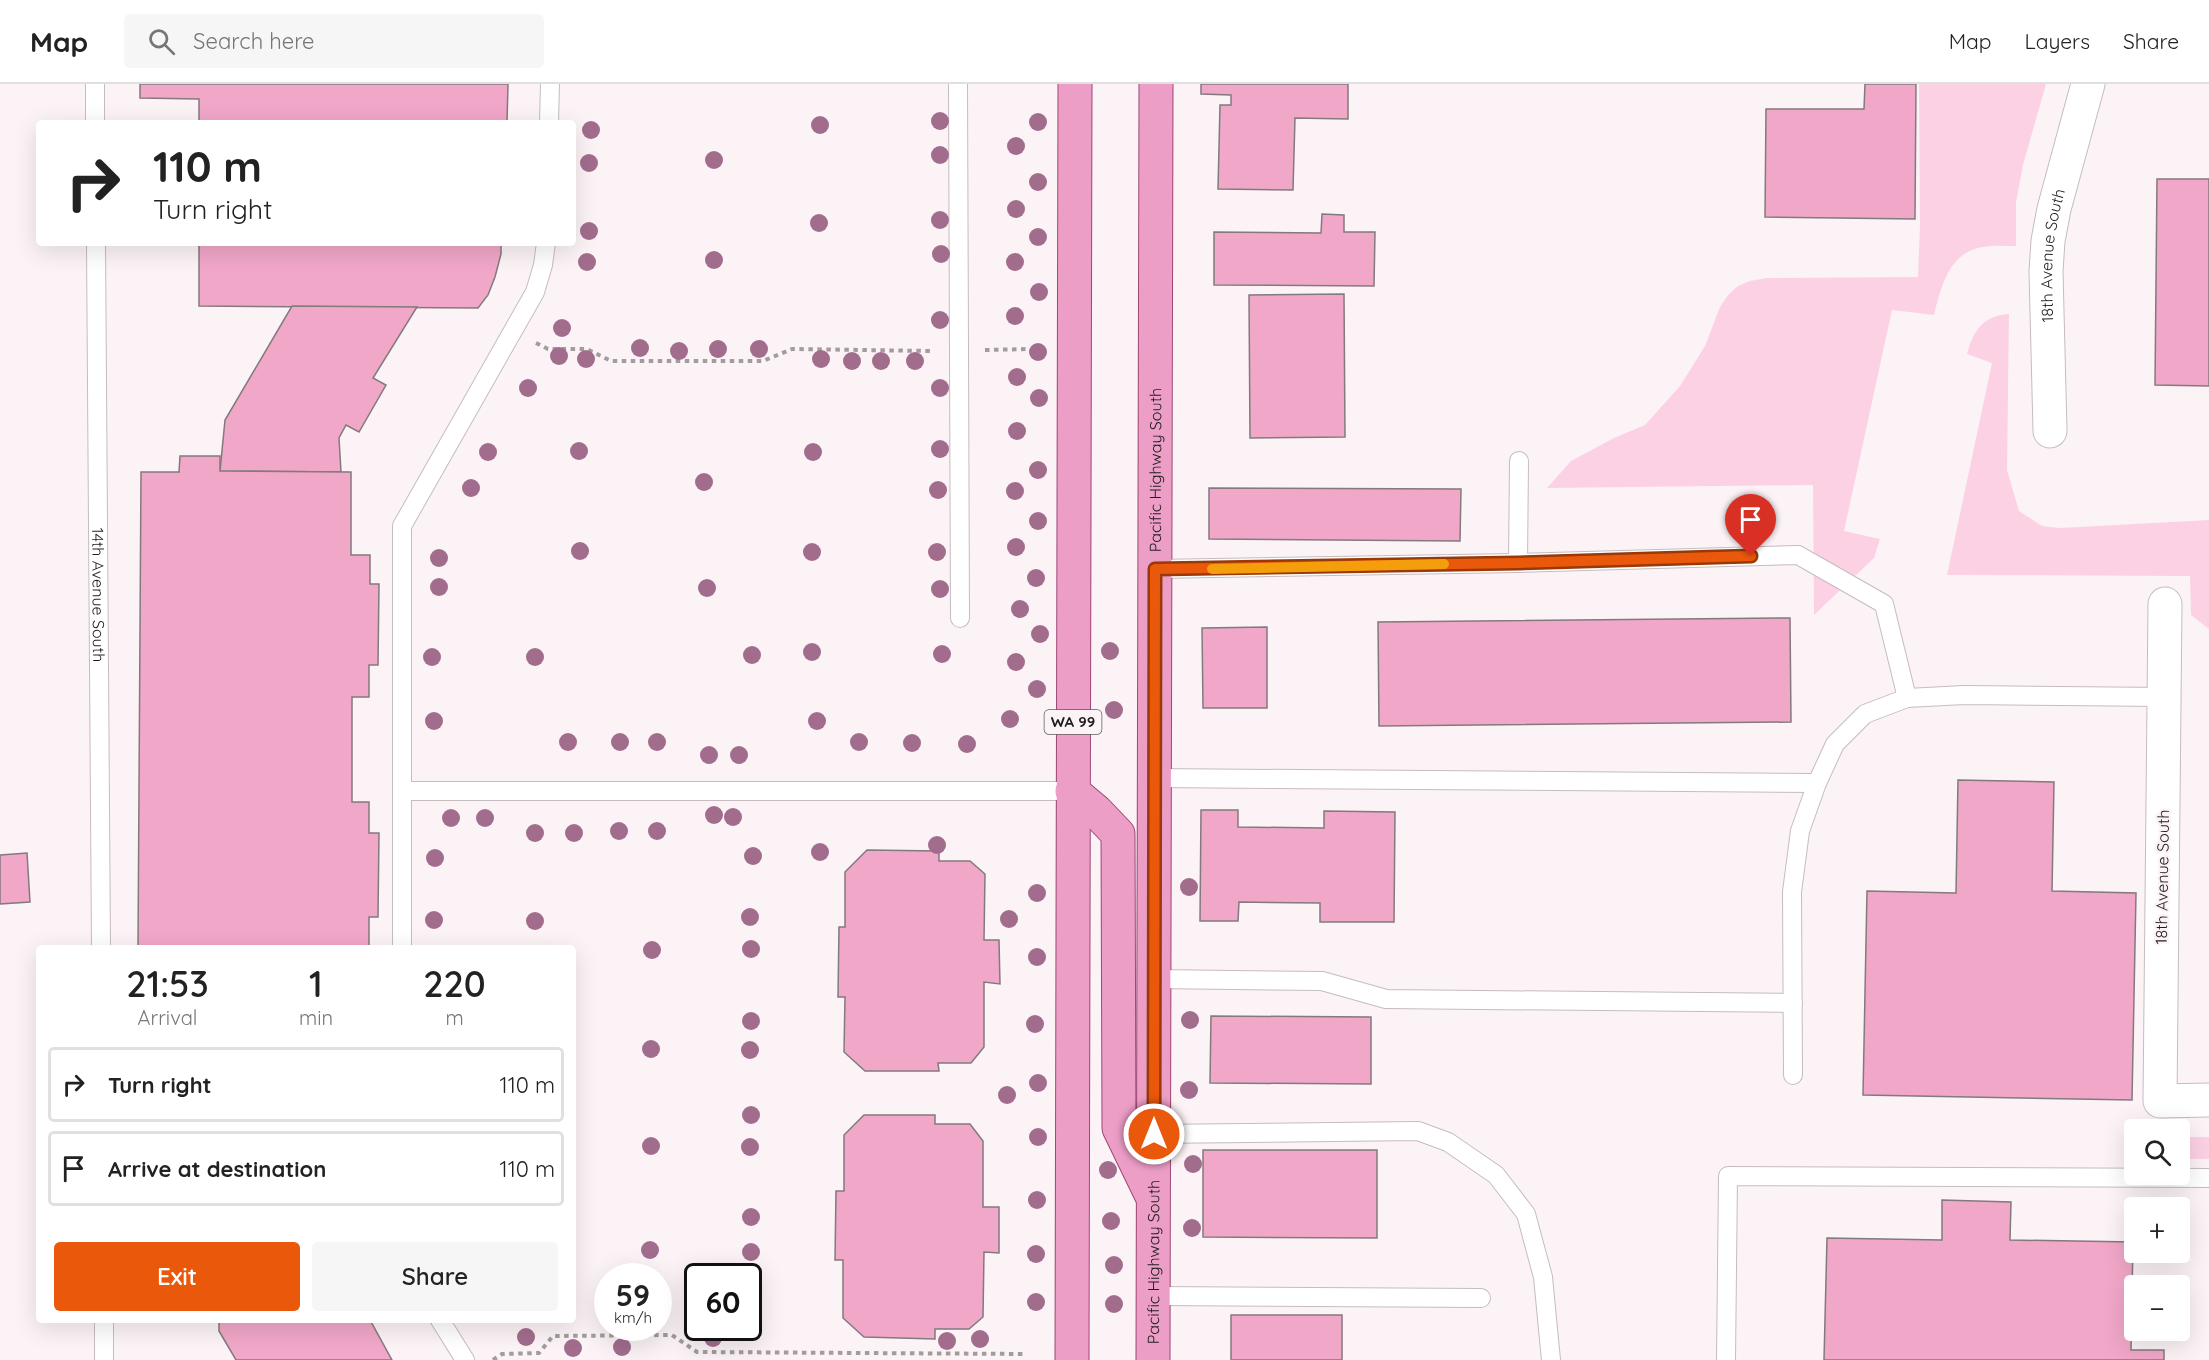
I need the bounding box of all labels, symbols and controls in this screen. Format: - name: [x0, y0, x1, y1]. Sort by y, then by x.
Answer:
- search box: [124, 14, 544, 68]
- text: Map: [30, 24, 88, 59]
- icon: search: [145, 25, 178, 58]
- text: Search here: [193, 27, 315, 55]
- text: Map: [1949, 28, 1992, 54]
- text: Layers: [2025, 28, 2090, 54]
- text: Share: [2123, 28, 2179, 54]
- text: 110 m: [153, 140, 262, 193]
- icon: right: [54, 144, 132, 222]
- street label: 18th Avenue South: [2036, 186, 2069, 323]
- text: Turn right: [153, 192, 272, 226]
- street label: Pacific Highway South: [1145, 388, 1165, 552]
- pin: [1725, 494, 1776, 556]
- icon: arrive: [1734, 503, 1767, 536]
- street label: 14th Avenue South: [88, 528, 109, 662]
- road number: WA 99: [1044, 710, 1102, 734]
- street label: 18th Avenue South: [2151, 809, 2173, 945]
- text: 21:53: [126, 961, 209, 1006]
- text: 1: [309, 961, 323, 1006]
- text: 220: [423, 961, 486, 1006]
- text: Arrival: [138, 1005, 197, 1030]
- text: min: [299, 1005, 333, 1030]
- text: m: [445, 1005, 464, 1030]
- icon: right: [57, 1068, 90, 1101]
- text: Turn right: [108, 1071, 212, 1099]
- text: 110 m: [500, 1071, 555, 1099]
- position arrow: [1122, 1102, 1186, 1166]
- map controls: [2124, 1119, 2190, 1341]
- button: search: [2124, 1119, 2190, 1185]
- icon: arrive: [57, 1152, 90, 1185]
- text: Arrive at destination: [108, 1155, 326, 1183]
- text: 110 m: [500, 1155, 555, 1183]
- street label: Pacific Highway South: [1143, 1180, 1163, 1344]
- button: +: [2124, 1197, 2190, 1263]
- button: Exit: [54, 1242, 300, 1311]
- button: Share: [312, 1242, 558, 1311]
- speed limit sign: 60: [684, 1263, 762, 1341]
- button: −: [2124, 1275, 2190, 1341]
- text: 59: [616, 1276, 650, 1314]
- text: km/h: [614, 1308, 652, 1327]

